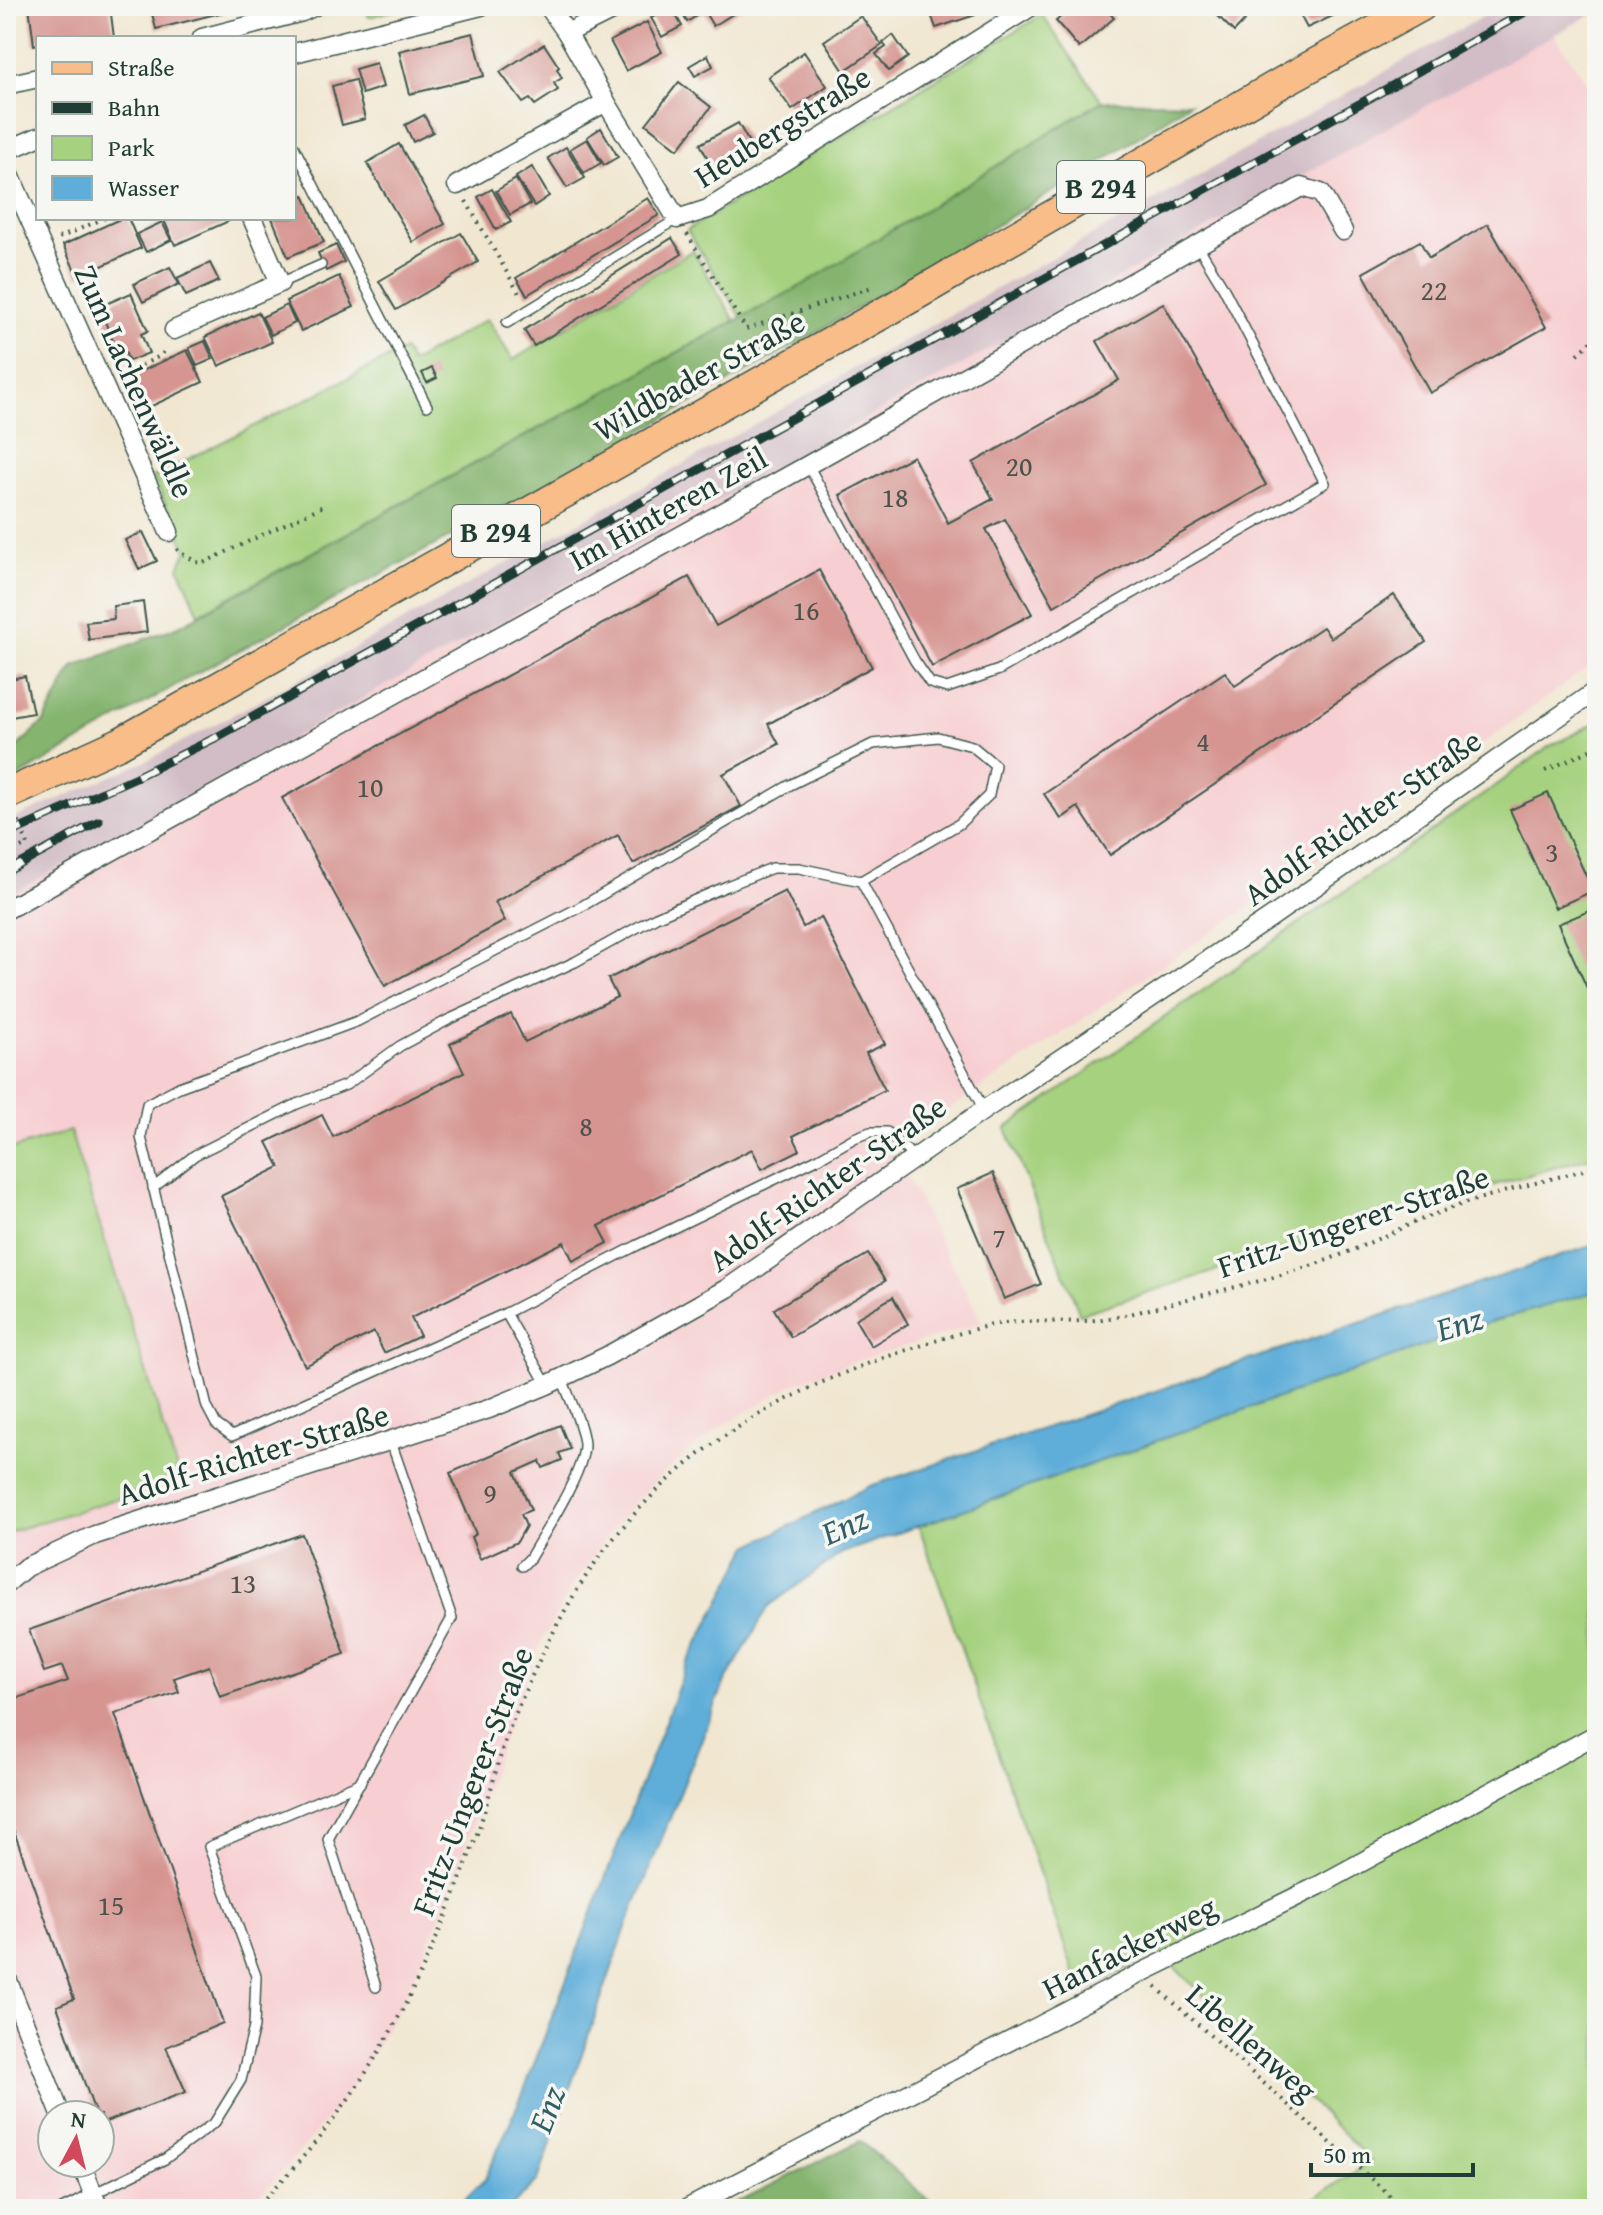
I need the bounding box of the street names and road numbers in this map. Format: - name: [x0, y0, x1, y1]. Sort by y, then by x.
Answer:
- street label: Heubergstraße: [685, 53, 879, 199]
- road number: B 294: [1057, 161, 1145, 213]
- street label: Zum Lachenwäldle: [63, 257, 207, 505]
- street label: Wildbader Straße: [585, 297, 813, 453]
- street label: Im Hinteren Zeil: [560, 434, 776, 582]
- road number: B 294: [452, 505, 540, 557]
- street label: Adolf-Richter-Straße: [1233, 717, 1491, 917]
- street label: Adolf-Richter-Straße: [698, 1083, 956, 1283]
- street label: Fritz-Ungerer-Straße: [1211, 1152, 1495, 1290]
- street label: Adolf-Richter-Straße: [112, 1390, 394, 1518]
- street label: Fritz-Ungerer-Straße: [399, 1640, 545, 1922]
- street label: Hanfackerweg: [1034, 1883, 1224, 2011]
- street label: Libellenweg: [1176, 1972, 1328, 2112]

